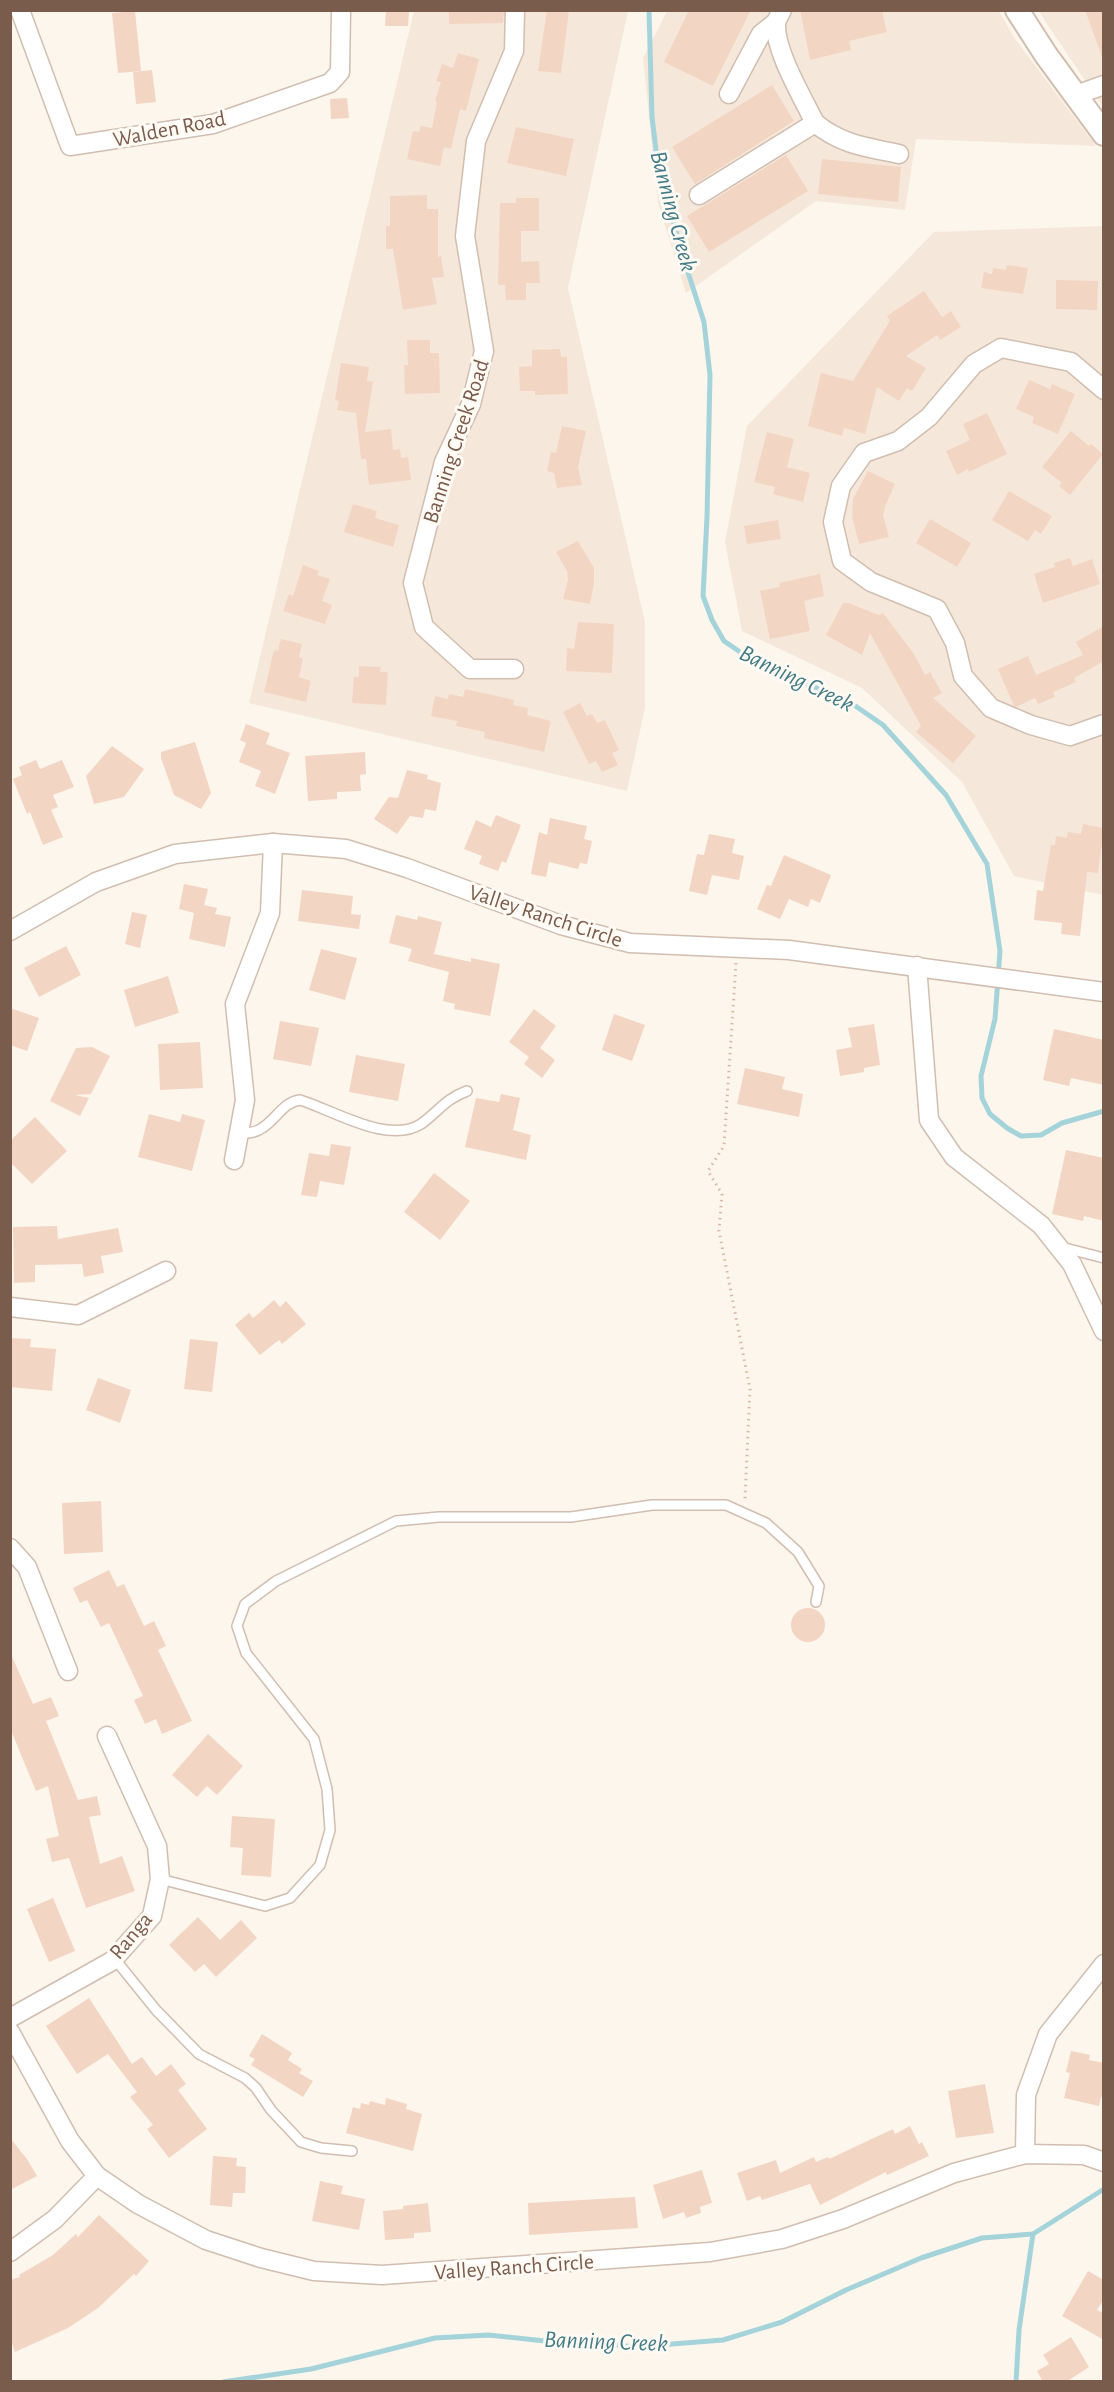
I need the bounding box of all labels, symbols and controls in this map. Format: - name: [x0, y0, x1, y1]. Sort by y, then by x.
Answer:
- street label: Walden Road: [111, 107, 227, 151]
- water label: Banning Creek: [645, 148, 701, 274]
- street label: Banning Creek Road: [419, 357, 493, 526]
- water label: Banning Creek: [736, 641, 858, 717]
- street label: Valley Ranch Circle: [466, 881, 625, 951]
- street label: Ranga: [105, 1908, 156, 1963]
- street label: Valley Ranch Circle: [434, 2250, 595, 2284]
- water label: Banning Creek: [544, 2328, 668, 2356]

